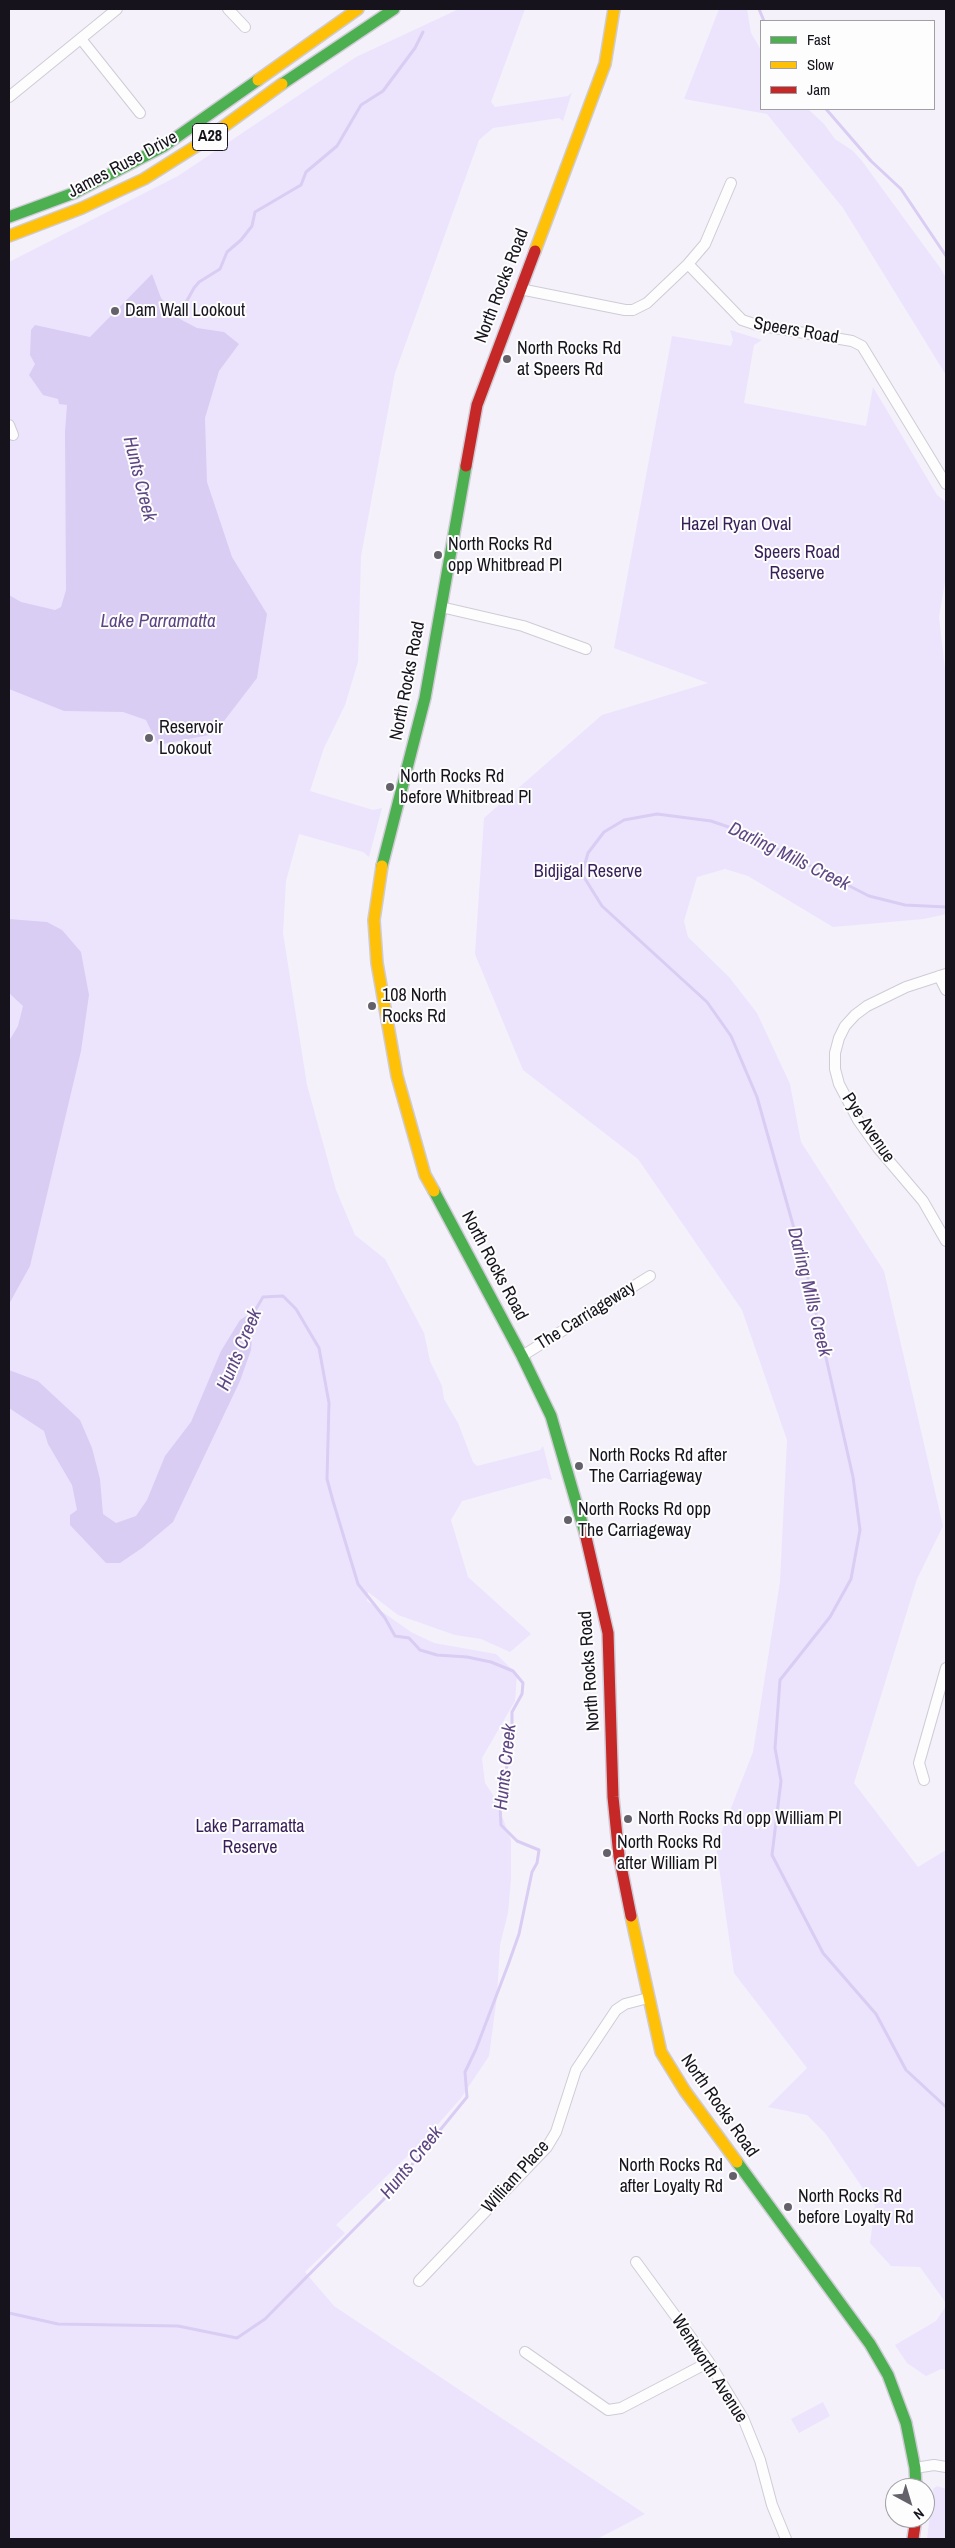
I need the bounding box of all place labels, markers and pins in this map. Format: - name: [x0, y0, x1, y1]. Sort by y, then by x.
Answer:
- place label: Dam Wall Lookout: [125, 300, 245, 322]
- marker: Dam Wall Lookout: [109, 305, 121, 317]
- place label: North Rocks Rd at Speers Rd: [517, 338, 621, 380]
- marker: North Rocks Rd at Speers Rd: [501, 353, 513, 365]
- place label: North Rocks Rd opp Whitbread Pl: [448, 534, 562, 576]
- marker: North Rocks Rd opp Whitbread Pl: [432, 549, 444, 561]
- place label: Reservoir Lookout: [159, 717, 223, 760]
- marker: Reservoir Lookout: [143, 732, 155, 744]
- place label: North Rocks Rd before Whitbread Pl: [400, 766, 531, 809]
- marker: North Rocks Rd before Whitbread Pl: [384, 781, 396, 793]
- place label: 108 North Rocks Rd: [382, 985, 447, 1028]
- marker: 108 North Rocks Rd: [366, 1000, 378, 1012]
- place label: North Rocks Rd after The Carriageway: [589, 1445, 727, 1488]
- marker: North Rocks Rd after The Carriageway: [573, 1460, 585, 1472]
- place label: North Rocks Rd opp The Carriageway: [578, 1499, 711, 1542]
- marker: North Rocks Rd opp The Carriageway: [562, 1514, 574, 1526]
- place label: North Rocks Rd opp William Pl: [638, 1808, 841, 1830]
- marker: North Rocks Rd opp William Pl: [622, 1813, 634, 1825]
- place label: North Rocks Rd after William Pl: [617, 1832, 721, 1875]
- marker: North Rocks Rd after William Pl: [601, 1847, 613, 1859]
- place label: North Rocks Rd after Loyalty Rd: [619, 2155, 723, 2198]
- marker: North Rocks Rd after Loyalty Rd: [727, 2170, 739, 2182]
- place label: North Rocks Rd before Loyalty Rd: [798, 2186, 914, 2228]
- marker: North Rocks Rd before Loyalty Rd: [782, 2201, 794, 2213]

